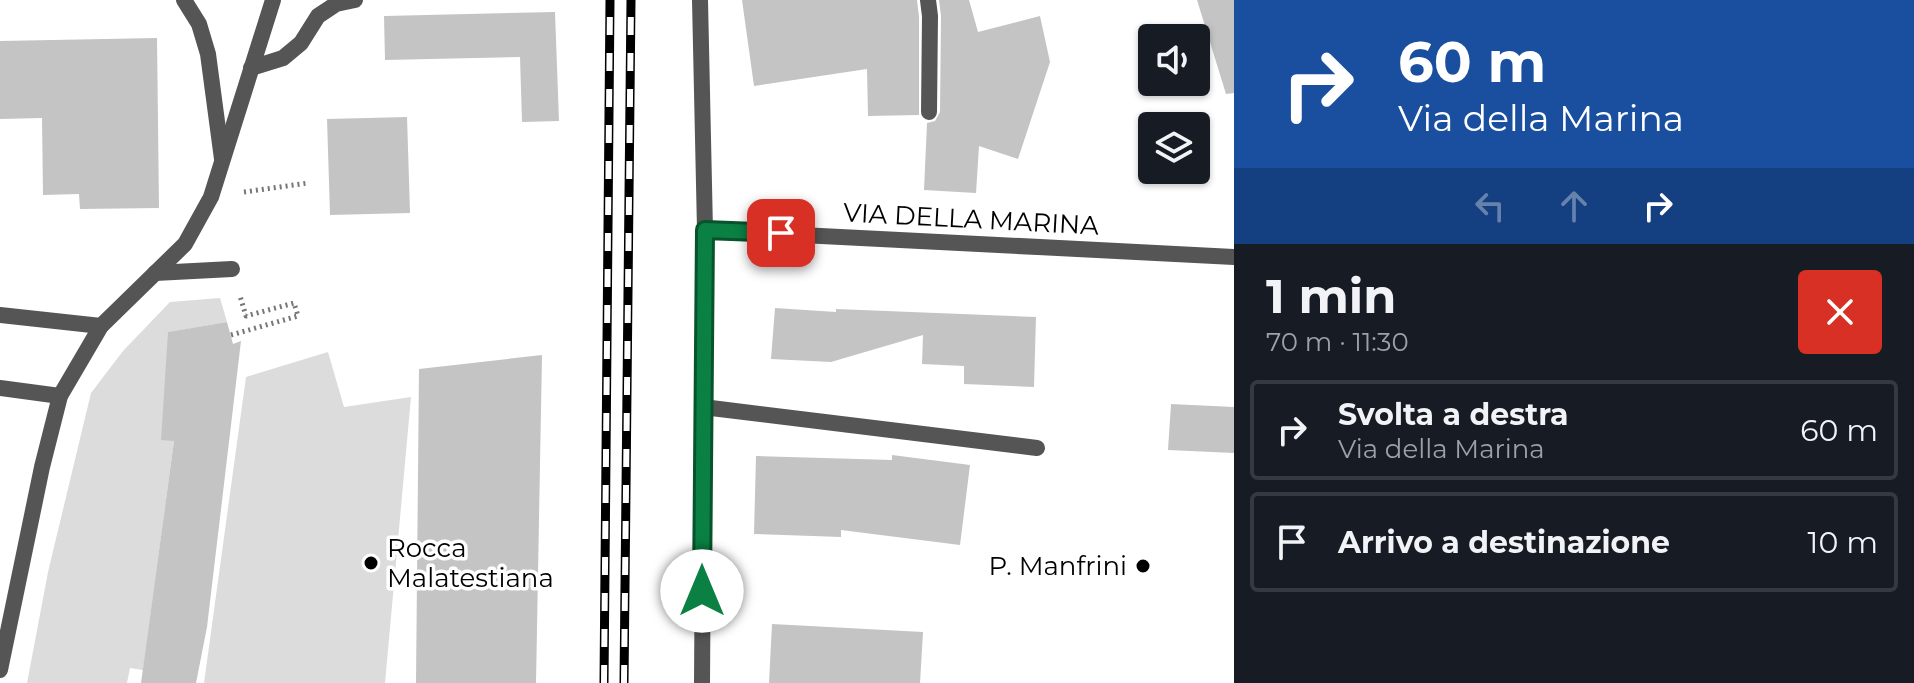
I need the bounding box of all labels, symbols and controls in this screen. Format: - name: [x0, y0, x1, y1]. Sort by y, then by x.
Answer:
- map controls: [1138, 24, 1210, 184]
- button: sound: [1138, 24, 1210, 96]
- text: 60 m: [1398, 28, 1546, 96]
- icon: right: [1266, 32, 1370, 136]
- text: Via della Marina: [1398, 96, 1684, 140]
- button: layers: [1138, 112, 1210, 184]
- icon: left: [1468, 184, 1512, 228]
- icon: ahead: [1552, 184, 1596, 228]
- icon: right: [1636, 184, 1680, 228]
- street label: VIA DELLA MARINA: [842, 196, 1100, 242]
- pin: [747, 199, 815, 267]
- icon: arrive: [759, 211, 803, 255]
- text: 1 min: [1266, 267, 1396, 325]
- button: close: [1798, 270, 1882, 354]
- text: 70 m · 11:30: [1266, 326, 1409, 358]
- text: Svolta a destra: [1338, 396, 1568, 433]
- icon: right: [1270, 408, 1314, 452]
- text: 60 m: [1800, 412, 1878, 449]
- text: Via della Marina: [1338, 433, 1545, 465]
- icon: arrive: [1270, 520, 1314, 564]
- text: Arrivo a destinazione: [1338, 524, 1670, 561]
- text: 10 m: [1808, 524, 1878, 561]
- place label: Rocca Malatestiana: [387, 532, 554, 594]
- position arrow: [660, 549, 744, 633]
- place label: P. Manfrini: [988, 550, 1127, 582]
- marker: Rocca Malatestiana: [362, 554, 380, 572]
- marker: P. Manfrini: [1134, 557, 1152, 575]

